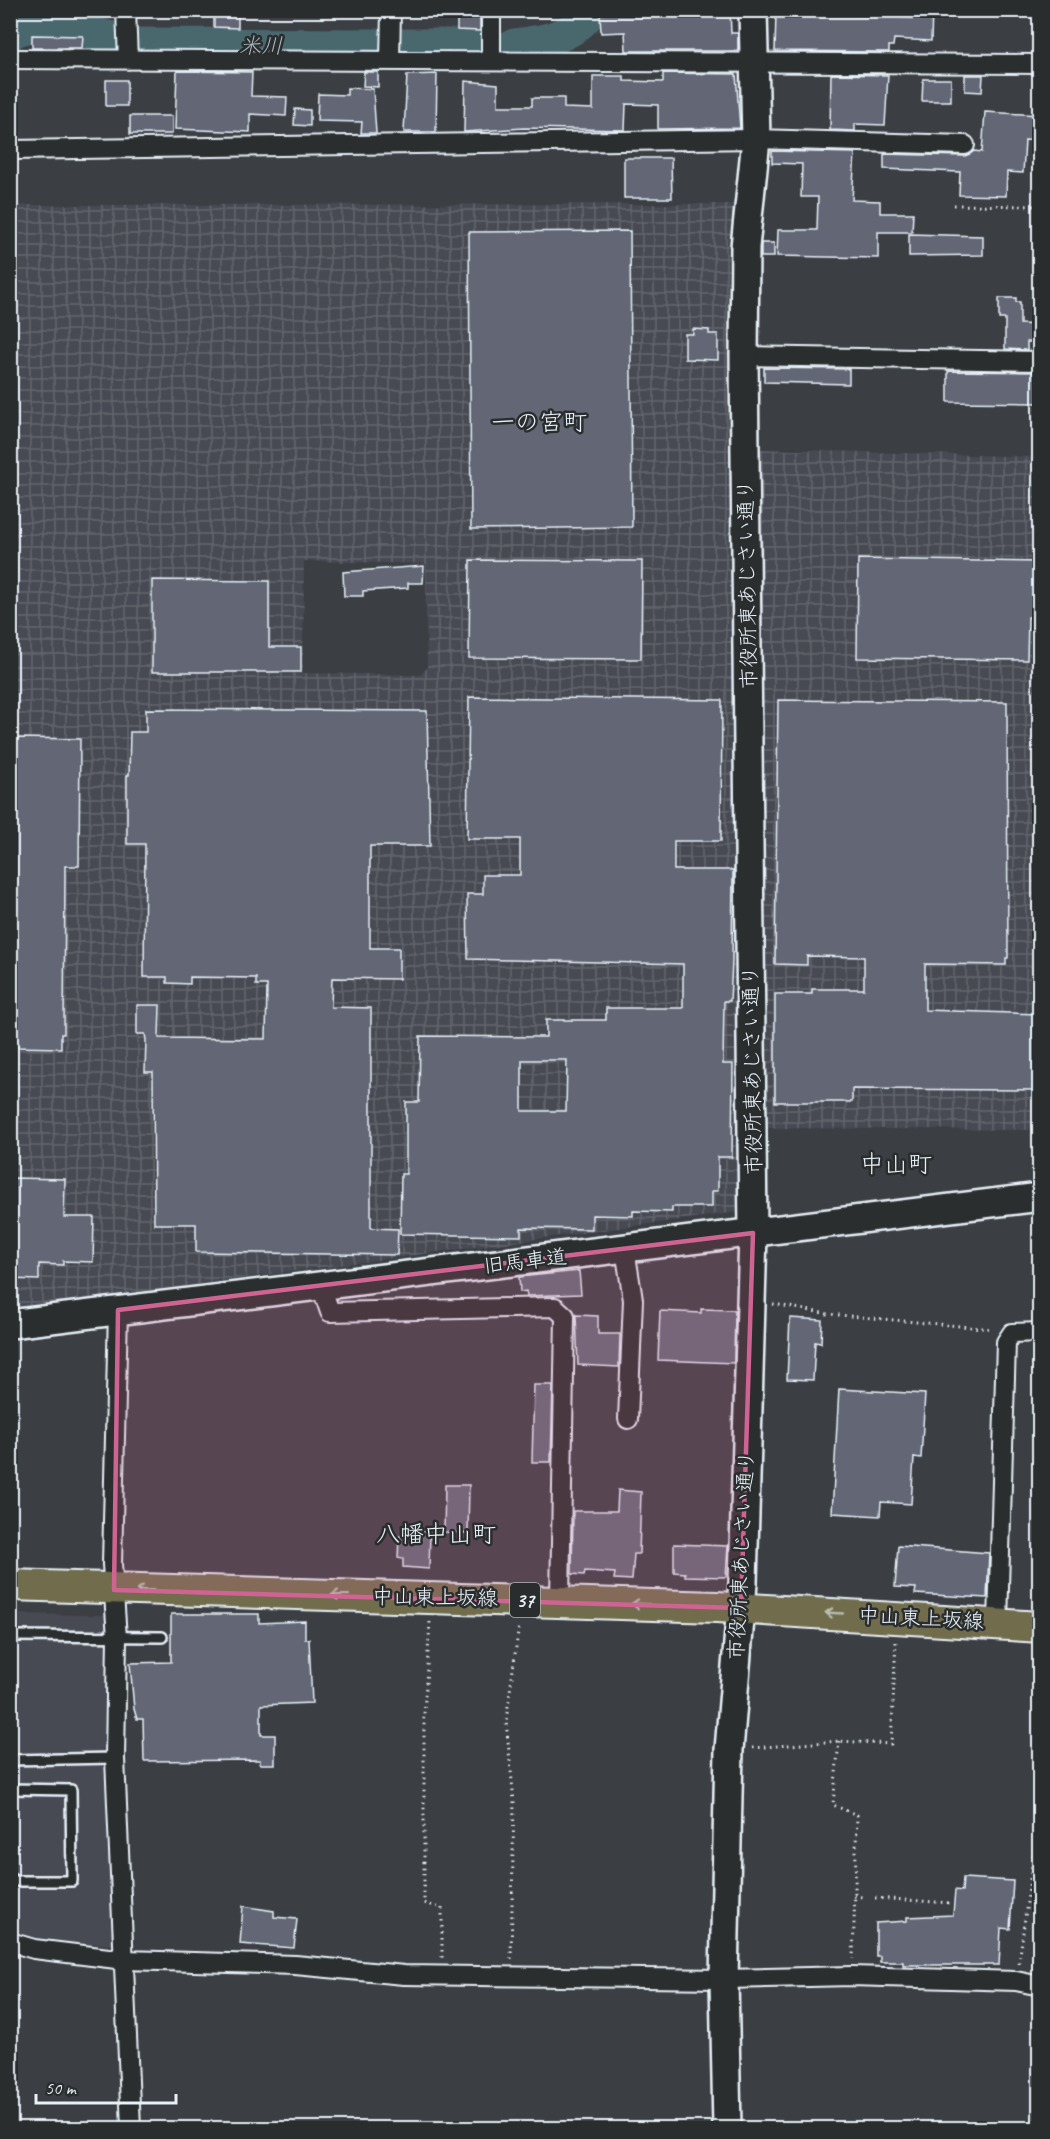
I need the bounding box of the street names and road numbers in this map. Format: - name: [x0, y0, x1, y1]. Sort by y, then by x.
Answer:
- street label: 市役所東あじさい通り: [732, 479, 762, 689]
- street label: 市役所東あじさい通り: [737, 965, 767, 1175]
- street label: 旧馬車道: [482, 1243, 568, 1279]
- street label: 市役所東あじさい通り: [723, 1449, 759, 1661]
- street label: 中山東上坂線: [372, 1583, 498, 1611]
- road number: 37: [510, 1583, 540, 1617]
- street label: 中山東上坂線: [857, 1602, 985, 1634]

